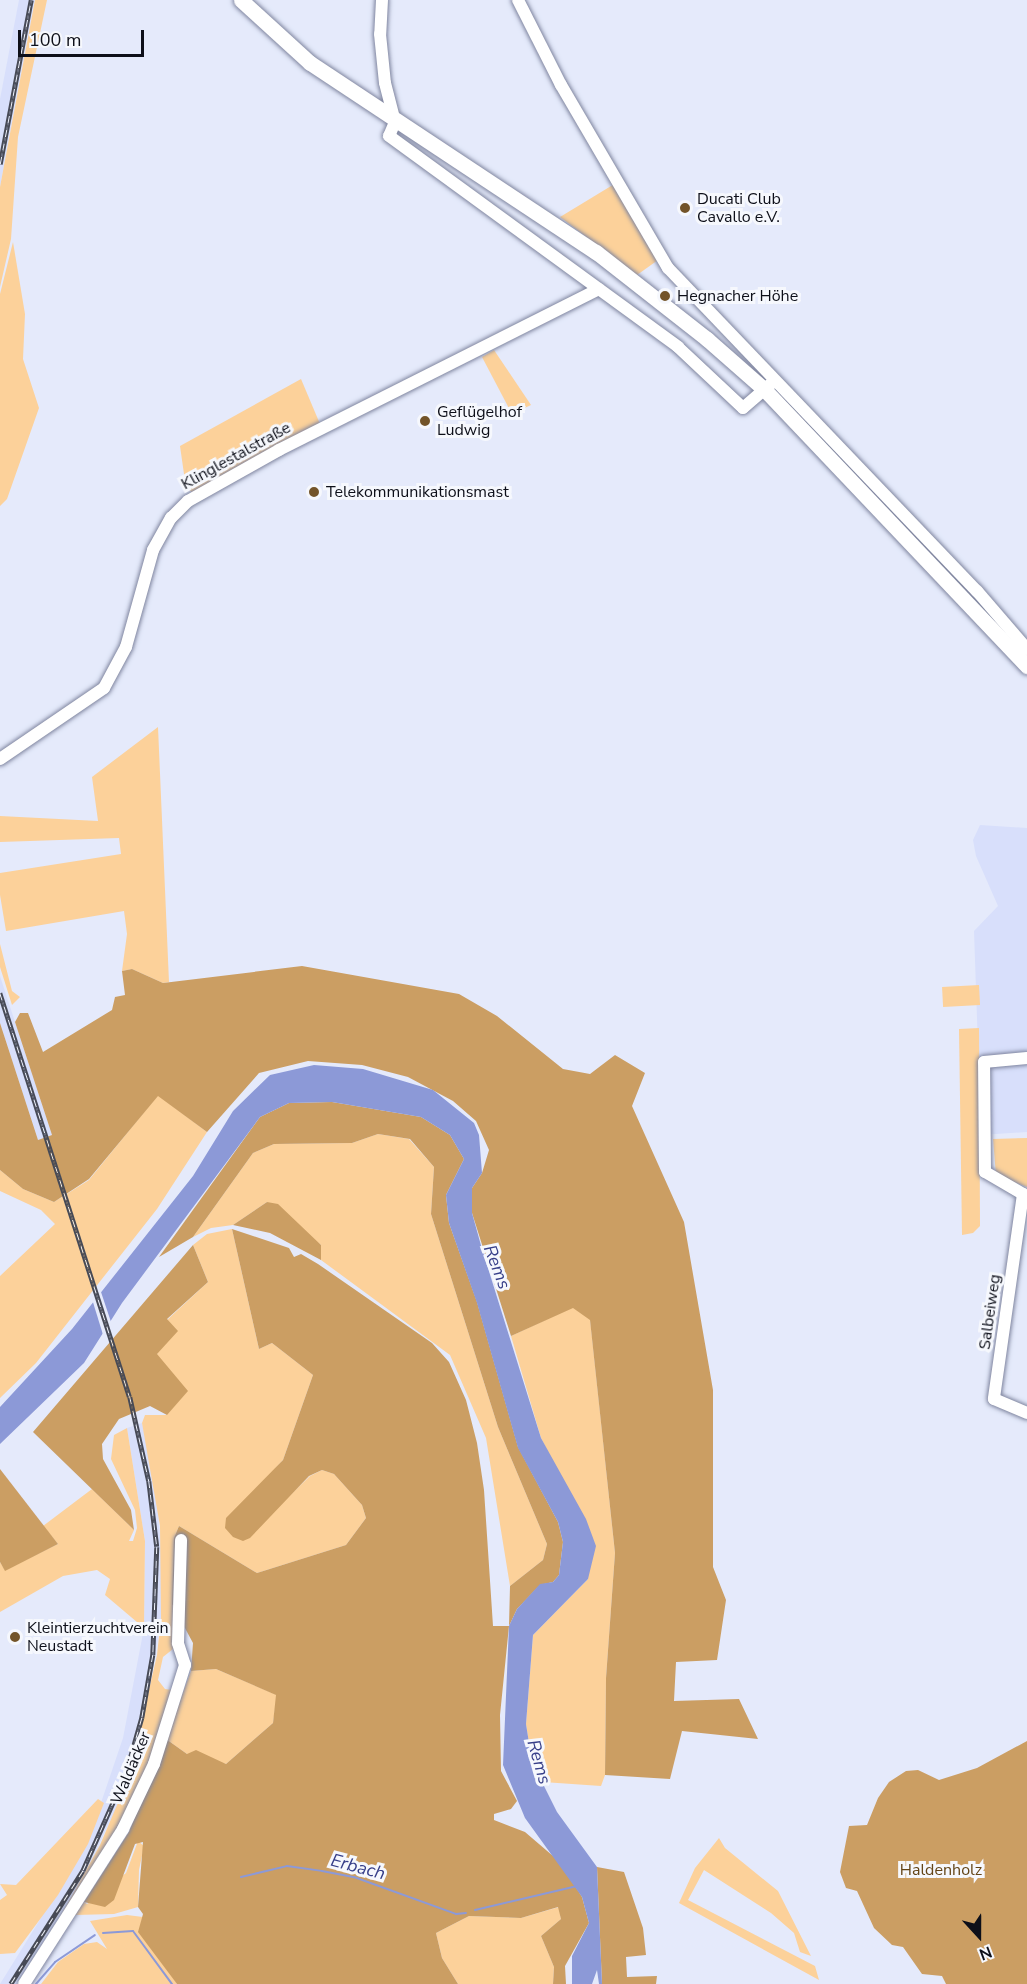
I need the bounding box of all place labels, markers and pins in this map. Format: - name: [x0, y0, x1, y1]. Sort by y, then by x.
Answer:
- place label: Ducati Club Cavallo e.V.: [697, 189, 781, 227]
- marker: Ducati Club Cavallo e.V.: [678, 201, 692, 215]
- place label: Hegnacher Höhe: [677, 286, 798, 306]
- marker: Hegnacher Höhe: [658, 289, 672, 303]
- place label: Geflügelhof Ludwig: [437, 402, 522, 440]
- marker: Geflügelhof Ludwig: [418, 414, 432, 428]
- place label: Telekommunikationsmast: [326, 482, 509, 502]
- marker: Telekommunikationsmast: [307, 485, 321, 499]
- place label: Kleintierzuchtverein Neustadt: [27, 1618, 169, 1656]
- marker: Kleintierzuchtverein Neustadt: [8, 1630, 22, 1644]

